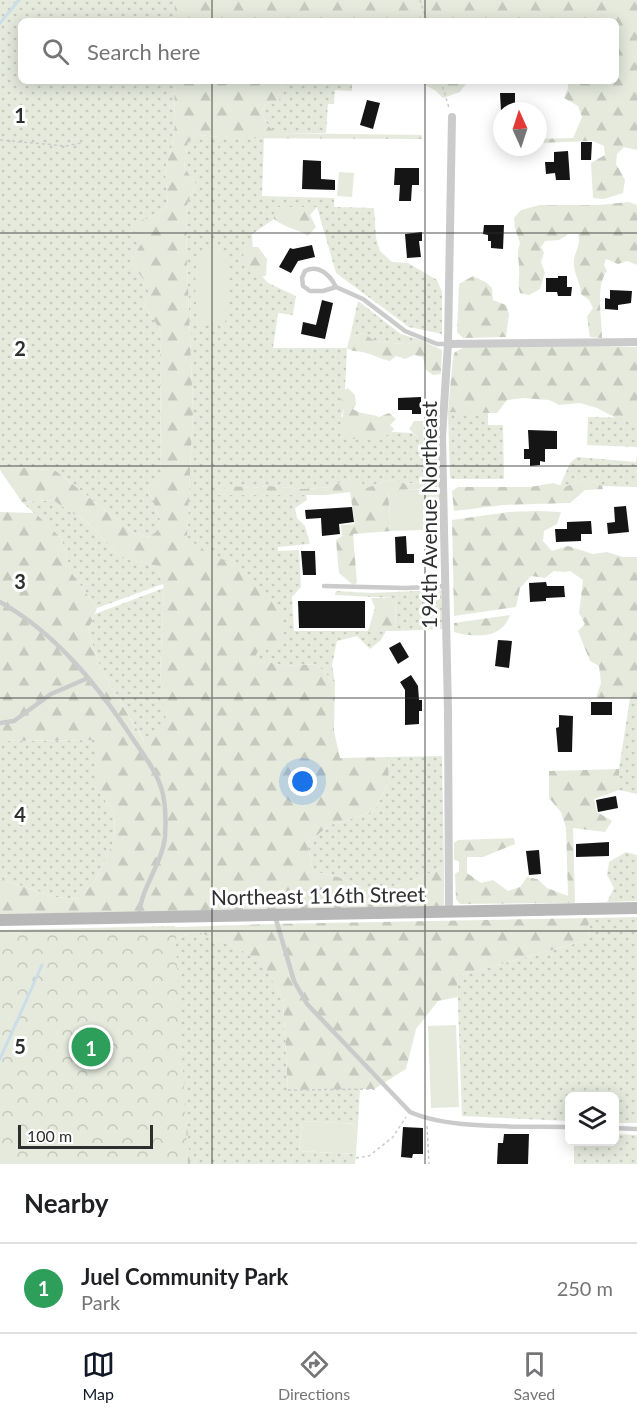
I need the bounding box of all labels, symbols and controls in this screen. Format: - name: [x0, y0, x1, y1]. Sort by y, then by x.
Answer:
- search box: [18, 18, 619, 84]
- icon: search: [39, 35, 72, 68]
- text: Search here: [87, 38, 200, 65]
- north arrow: [493, 102, 547, 156]
- text: 1: [14, 103, 26, 127]
- text: 2: [14, 336, 26, 360]
- street label: 194th Avenue Northeast: [416, 401, 441, 629]
- text: 3: [14, 569, 26, 593]
- your location: [288, 767, 317, 796]
- text: 4: [14, 802, 26, 826]
- street label: Northeast 116th Street: [211, 881, 426, 909]
- pin: 1: [72, 1024, 110, 1070]
- text: 5: [14, 1034, 26, 1058]
- map controls: [565, 1092, 619, 1146]
- button: layers: [565, 1092, 619, 1146]
- scale bar: [18, 1122, 153, 1150]
- text: 100 m: [27, 1126, 72, 1145]
- text: Nearby: [24, 1187, 109, 1219]
- text: Juel Community Park: [81, 1263, 288, 1290]
- text: 1: [38, 1276, 49, 1300]
- text: 250 m: [557, 1276, 613, 1300]
- text: Park: [81, 1290, 120, 1314]
- tab: Map: [82, 1348, 115, 1403]
- tab: Directions: [278, 1348, 350, 1403]
- tab: Saved: [514, 1348, 555, 1403]

